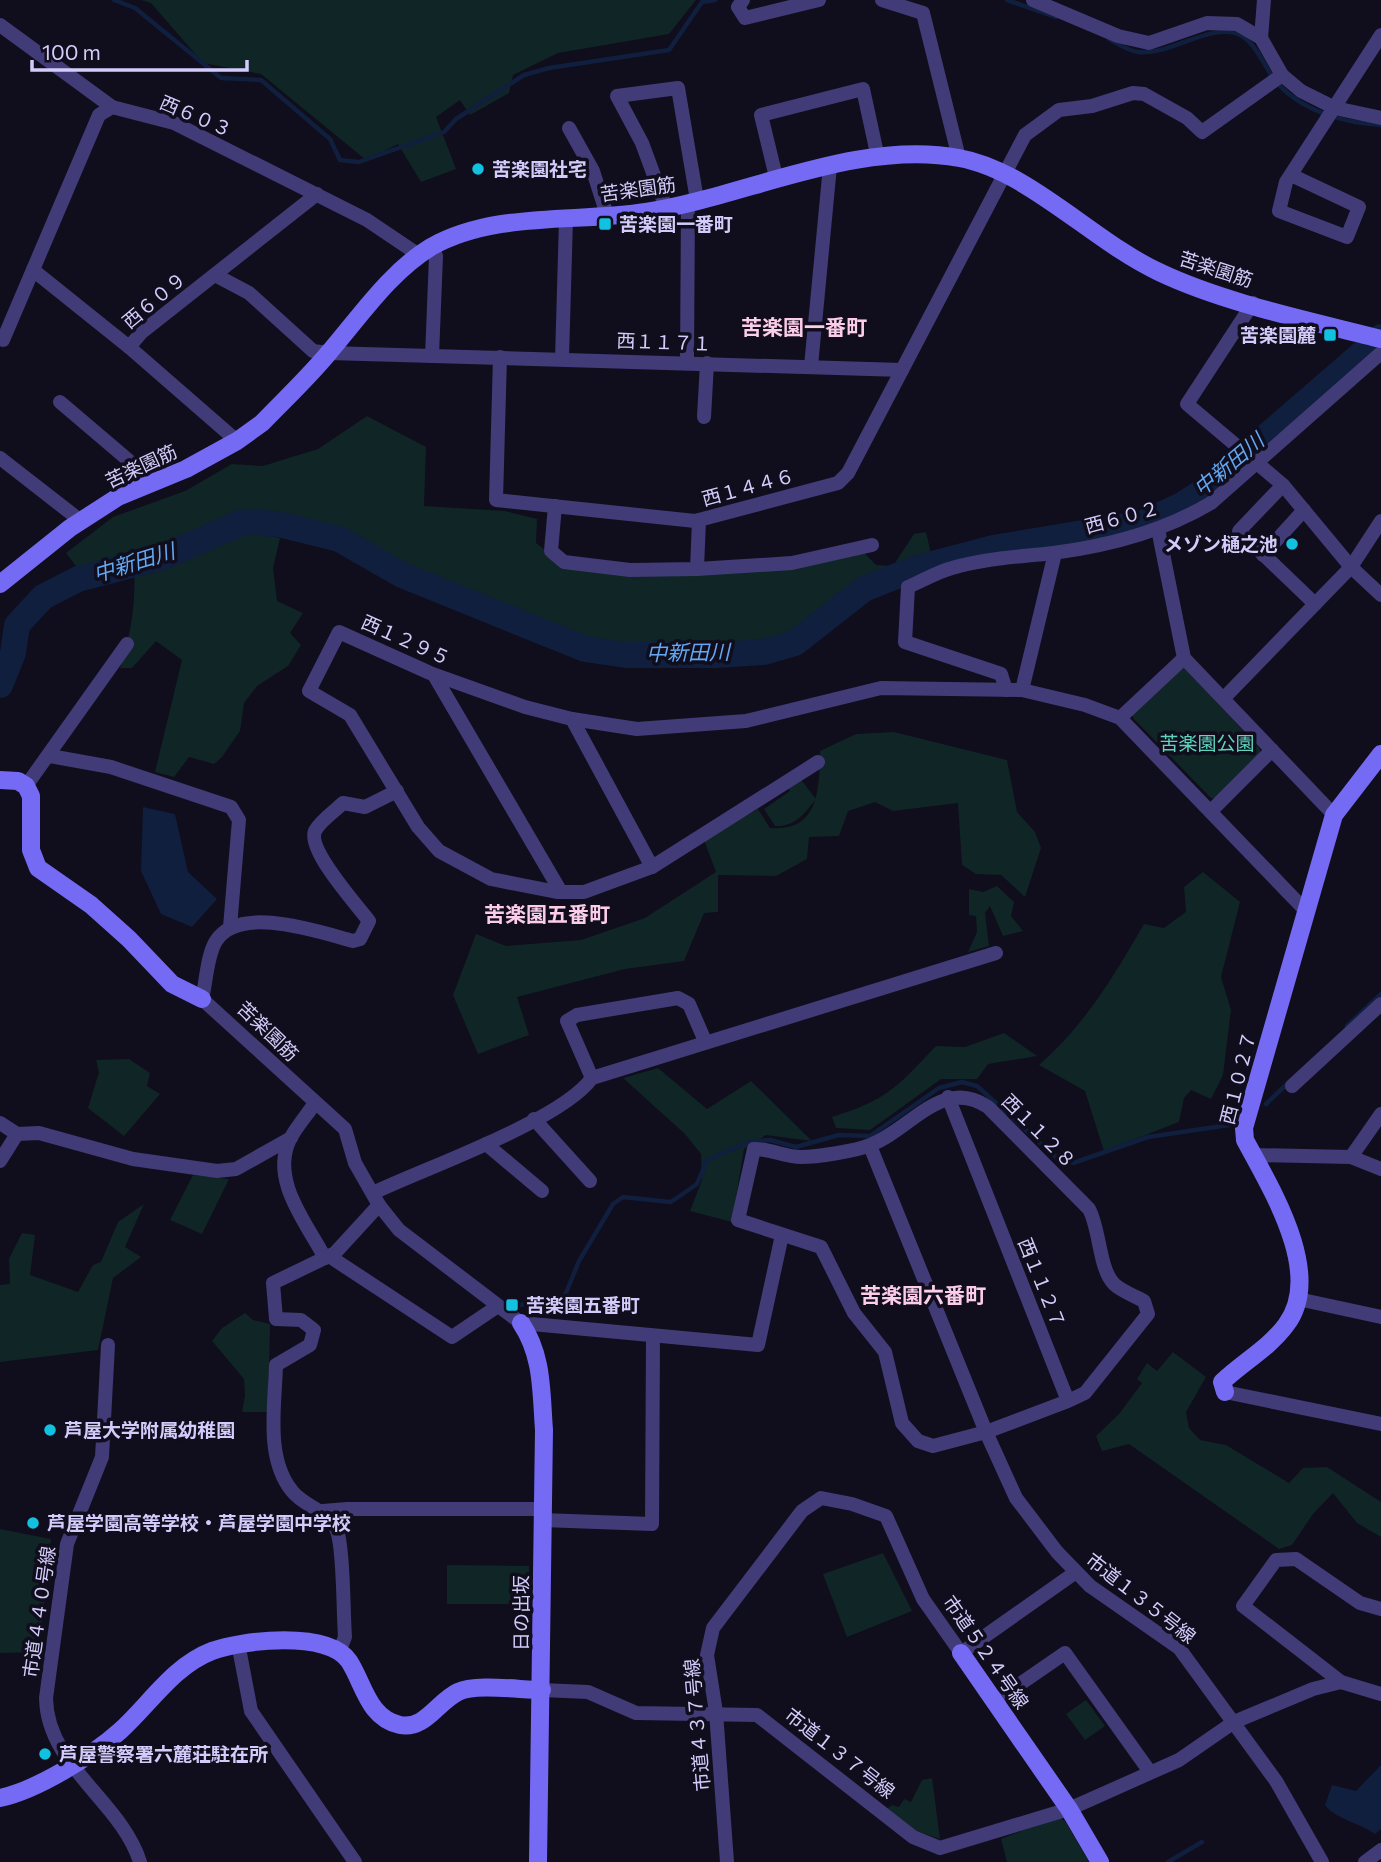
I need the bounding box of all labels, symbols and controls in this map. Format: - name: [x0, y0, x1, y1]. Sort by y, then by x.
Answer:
- scale bar: [32, 28, 247, 72]
- text: 100 m: [42, 39, 101, 64]
- street label: 西６０３: [157, 90, 236, 141]
- place label: 苦楽園社宅: [492, 157, 587, 180]
- marker: 苦楽園社宅: [470, 161, 486, 177]
- street label: 苦楽園筋: [599, 172, 677, 205]
- place label: 苦楽園一番町: [619, 212, 733, 235]
- marker: 苦楽園一番町: [597, 216, 613, 232]
- street label: 苦楽園筋: [1176, 246, 1256, 291]
- street label: 西６０９: [117, 266, 190, 333]
- district label: 苦楽園一番町: [741, 314, 867, 339]
- place label: 苦楽園麓: [1240, 323, 1316, 346]
- marker: 苦楽園麓: [1322, 327, 1338, 343]
- street label: 西１１７１: [616, 328, 712, 355]
- water label: 中新田川: [1188, 426, 1270, 500]
- street label: 苦楽園筋: [101, 439, 180, 492]
- street label: 西１４４６: [699, 463, 797, 510]
- street label: 西６０２: [1082, 496, 1162, 537]
- place label: メゾン樋之池: [1164, 532, 1278, 555]
- marker: メゾン樋之池: [1284, 536, 1300, 552]
- water label: 中新田川: [90, 537, 179, 586]
- street label: 西１２９５: [358, 610, 454, 669]
- water label: 中新田川: [646, 638, 732, 665]
- park label: 苦楽園公園: [1159, 731, 1255, 754]
- district label: 苦楽園五番町: [484, 901, 610, 926]
- street label: 苦楽園筋: [233, 996, 304, 1065]
- street label: 西１０２７: [1215, 1029, 1260, 1127]
- street label: 西１１２８: [998, 1089, 1081, 1172]
- street label: 西１１２７: [1014, 1234, 1071, 1331]
- district label: 苦楽園六番町: [860, 1282, 986, 1307]
- place label: 苦楽園五番町: [526, 1293, 640, 1316]
- marker: 苦楽園五番町: [504, 1297, 520, 1313]
- place label: 芦屋大学附属幼稚園: [64, 1418, 235, 1441]
- marker: 芦屋大学附属幼稚園: [42, 1422, 58, 1438]
- place label: 芦屋学園高等学校・芦屋学園中学校: [47, 1511, 351, 1534]
- marker: 芦屋学園高等学校・芦屋学園中学校: [25, 1515, 41, 1531]
- street label: 市道４４０号線: [18, 1544, 59, 1679]
- street label: 市道１３５号線: [1082, 1548, 1201, 1648]
- street label: 日の出坂: [509, 1575, 532, 1651]
- street label: 市道５２４号線: [939, 1591, 1034, 1713]
- street label: 市道４３７号線: [679, 1658, 714, 1792]
- street label: 市道１３７号線: [781, 1703, 900, 1803]
- place label: 芦屋警察署六麓荘駐在所: [59, 1742, 268, 1765]
- marker: 芦屋警察署六麓荘駐在所: [37, 1746, 53, 1762]

